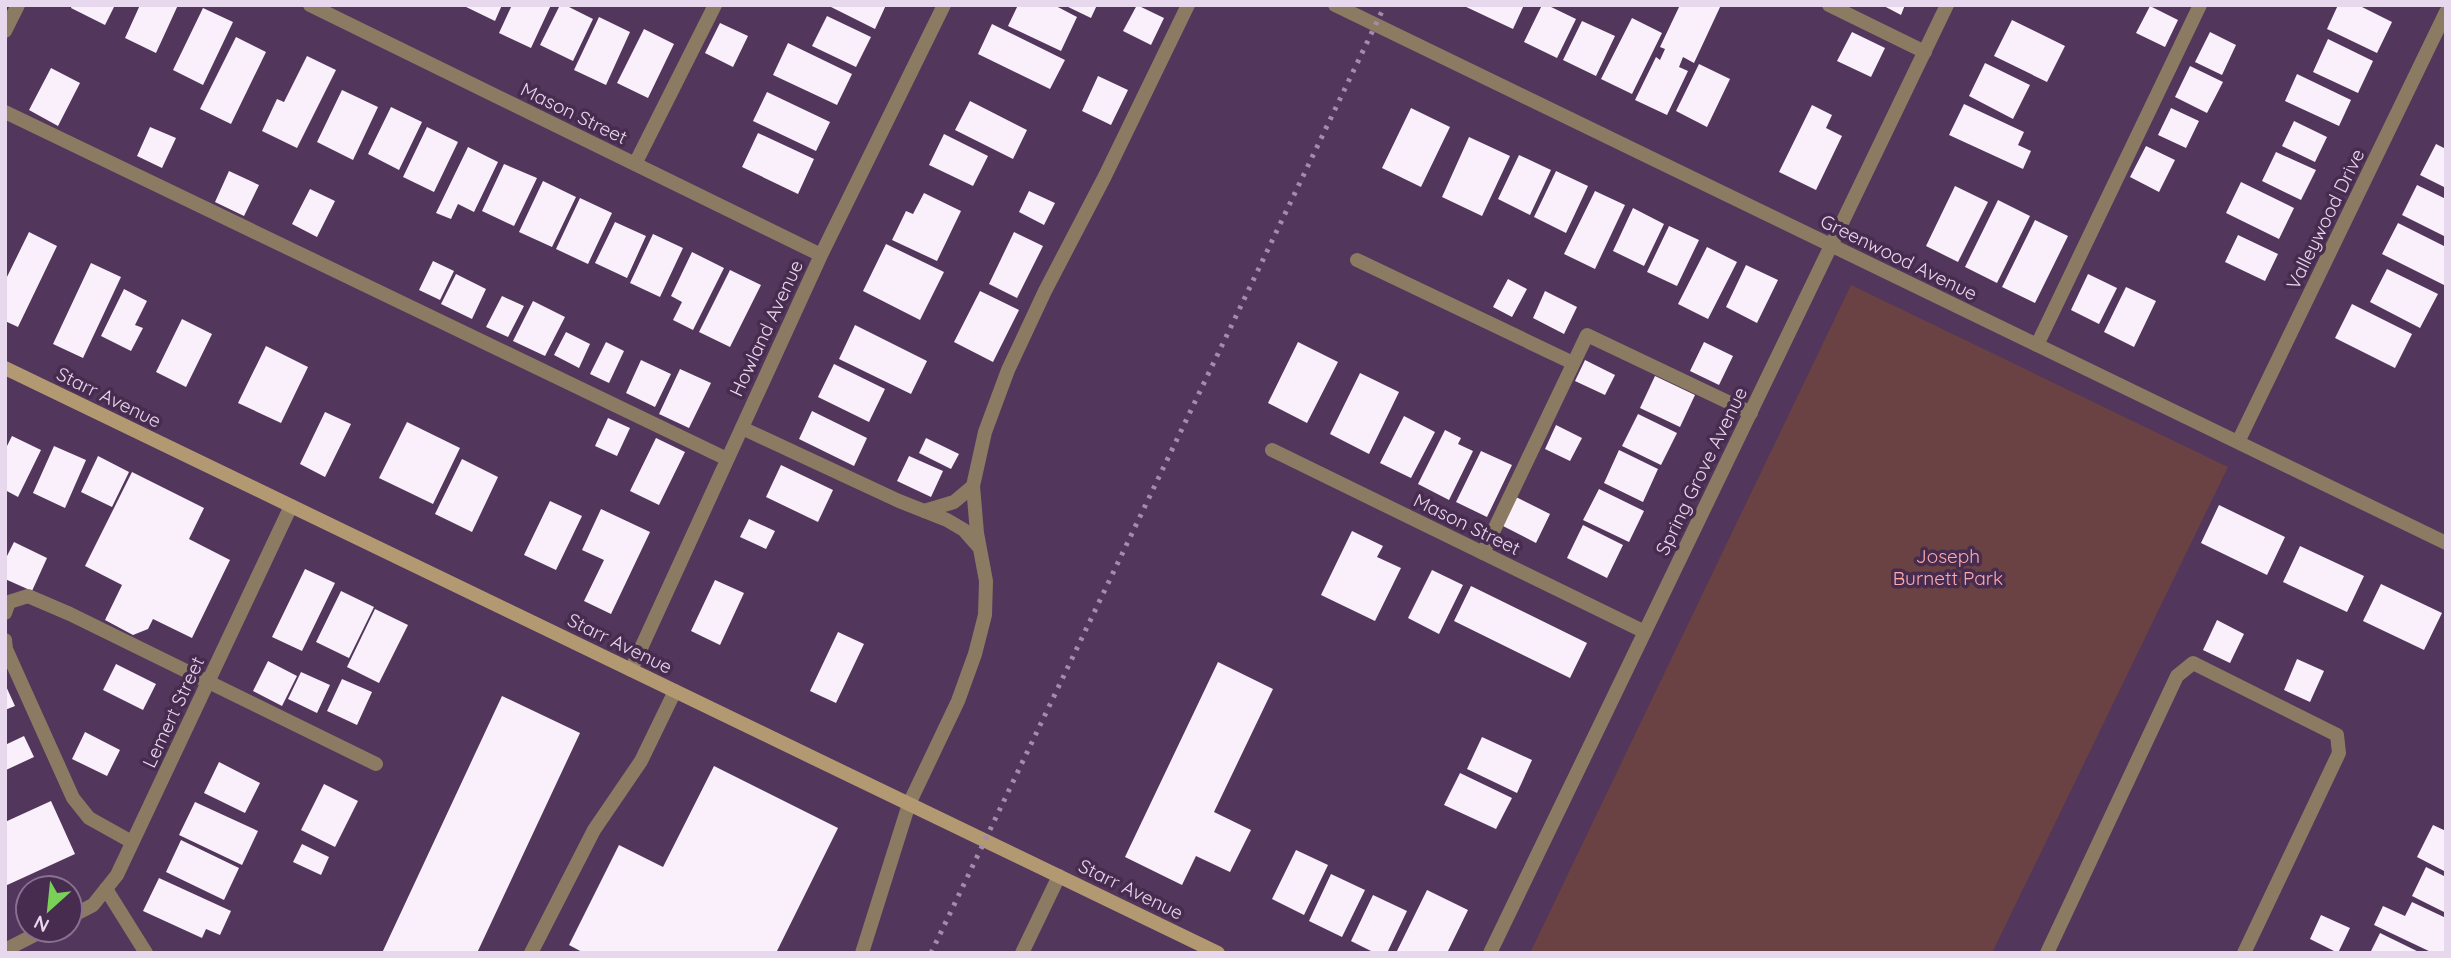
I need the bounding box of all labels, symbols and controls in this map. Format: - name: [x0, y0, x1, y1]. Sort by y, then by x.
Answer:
- street label: Mason Street: [517, 77, 631, 149]
- street label: Valleywood Drive: [2281, 145, 2369, 293]
- street label: Greenwood Avenue: [1817, 209, 1981, 305]
- street label: Howland Avenue: [724, 256, 808, 400]
- street label: Starr Avenue: [53, 361, 165, 433]
- street label: Spring Grove Avenue: [1650, 383, 1752, 559]
- street label: Mason Street: [1410, 488, 1524, 560]
- park label: Joseph Burnett Park: [1893, 544, 2003, 590]
- street label: Starr Avenue: [564, 607, 676, 679]
- street label: Lemert Street: [137, 653, 209, 771]
- street label: Starr Avenue: [1075, 853, 1187, 925]
- north arrow: [14, 874, 84, 944]
- text: N: [30, 910, 53, 938]

